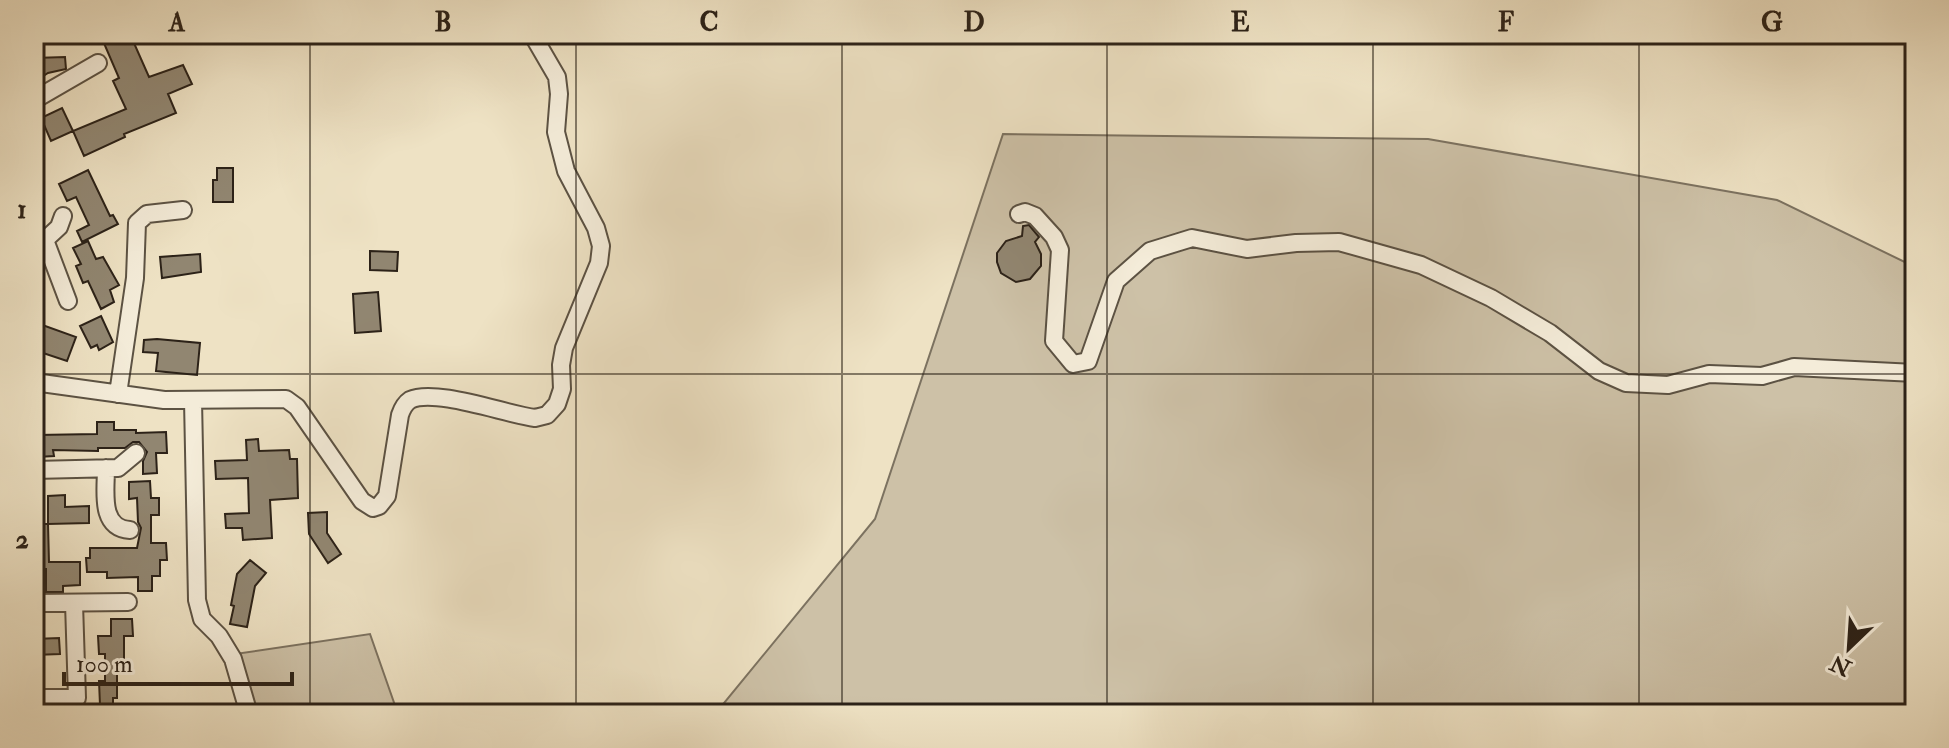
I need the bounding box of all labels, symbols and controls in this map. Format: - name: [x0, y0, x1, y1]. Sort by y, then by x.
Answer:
- text: A: [168, 7, 186, 39]
- text: B: [434, 7, 452, 39]
- text: C: [699, 7, 719, 39]
- text: D: [963, 7, 985, 39]
- text: E: [1231, 7, 1250, 39]
- text: F: [1498, 7, 1515, 39]
- text: G: [1761, 7, 1783, 39]
- text: 1: [17, 194, 27, 226]
- text: 2: [15, 524, 29, 556]
- north arrow: [1809, 608, 1889, 688]
- scale bar: [64, 636, 292, 686]
- text: N: [1826, 648, 1857, 682]
- text: 100 m: [76, 649, 133, 680]

